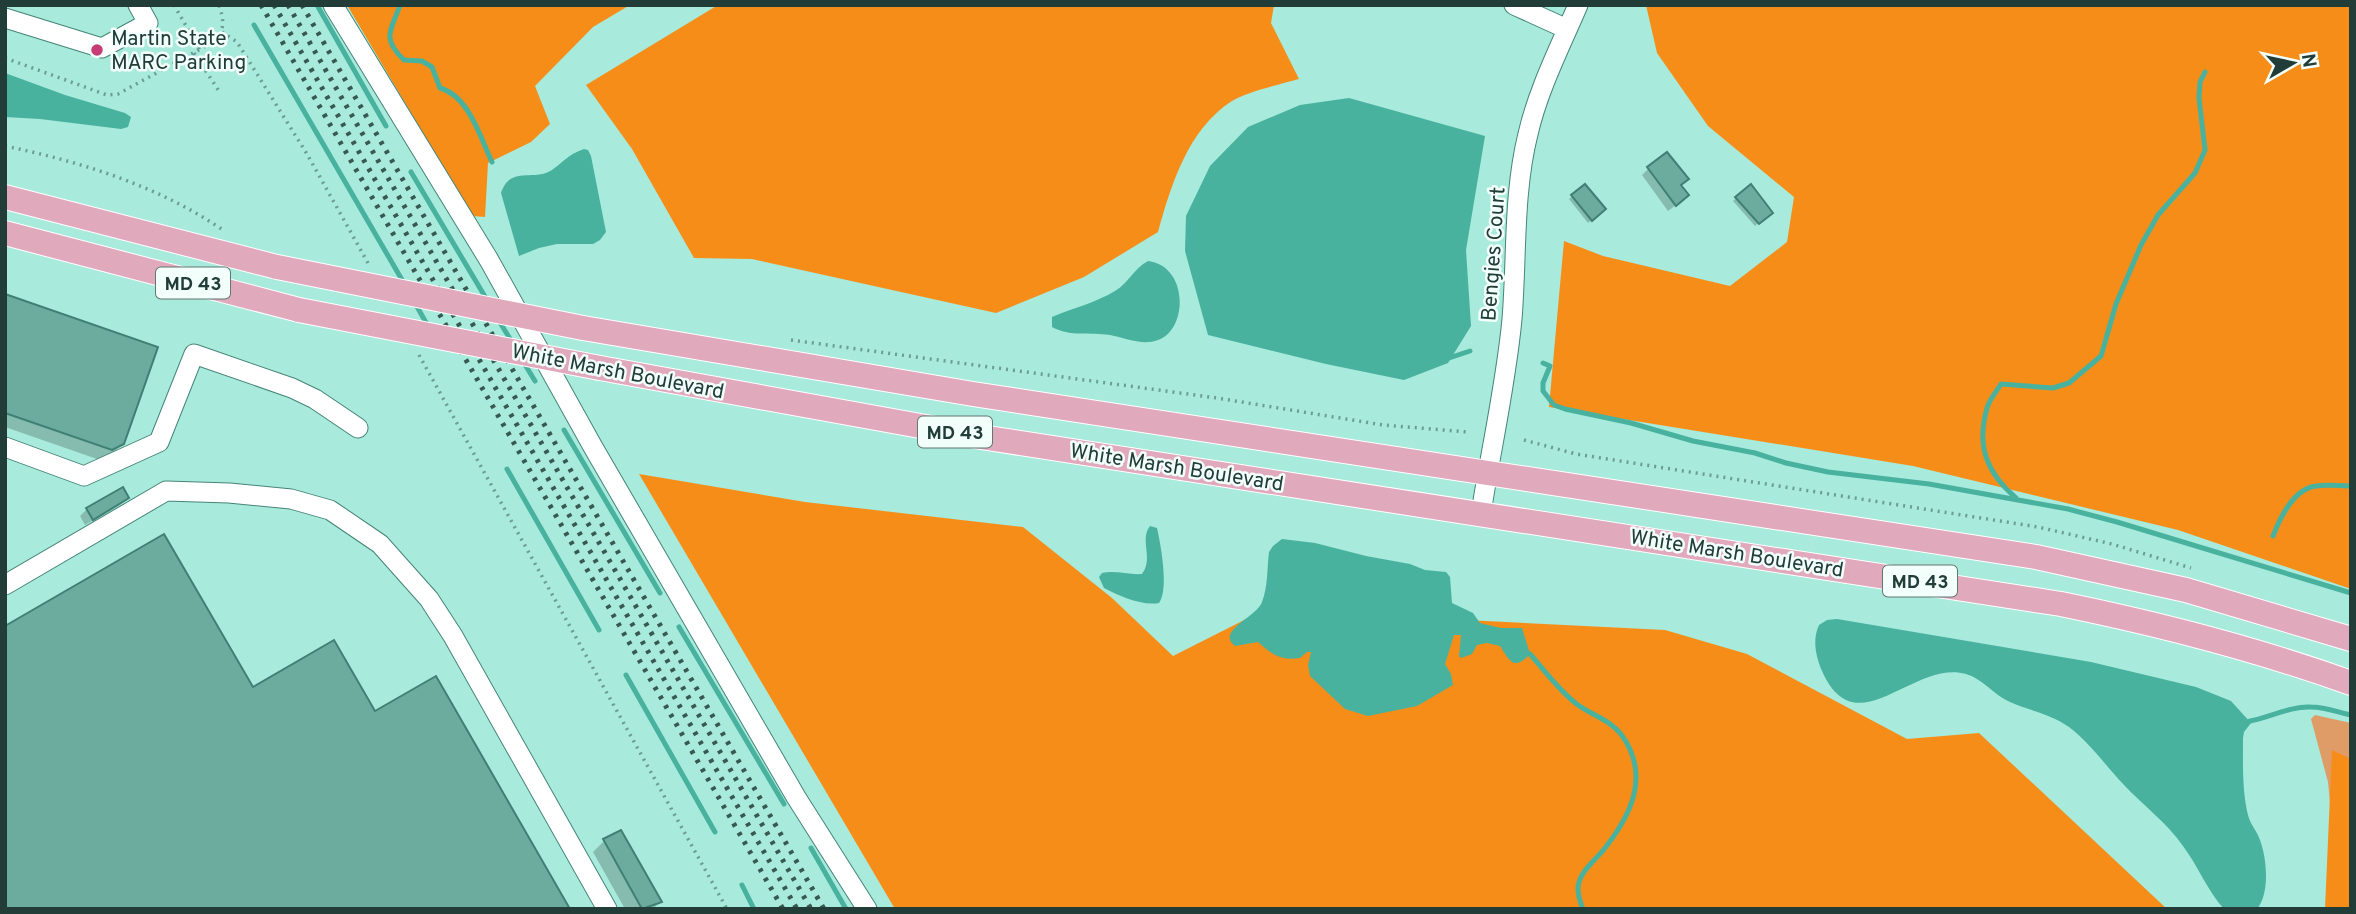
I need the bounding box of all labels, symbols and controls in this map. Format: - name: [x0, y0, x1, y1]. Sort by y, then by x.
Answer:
- place label: Martin State MARC Parking: [111, 26, 246, 77]
- north arrow: [2258, 28, 2328, 98]
- marker: Martin State MARC Parking: [89, 42, 105, 58]
- text: N: [2295, 52, 2321, 69]
- street label: Bengies Court: [1476, 186, 1513, 322]
- road number: MD 43: [156, 268, 230, 298]
- street label: White Marsh Boulevard: [509, 339, 726, 406]
- road number: MD 43: [918, 416, 992, 448]
- street label: White Marsh Boulevard: [1068, 438, 1285, 499]
- street label: White Marsh Boulevard: [1628, 524, 1845, 585]
- road number: MD 43: [1883, 566, 1957, 596]

